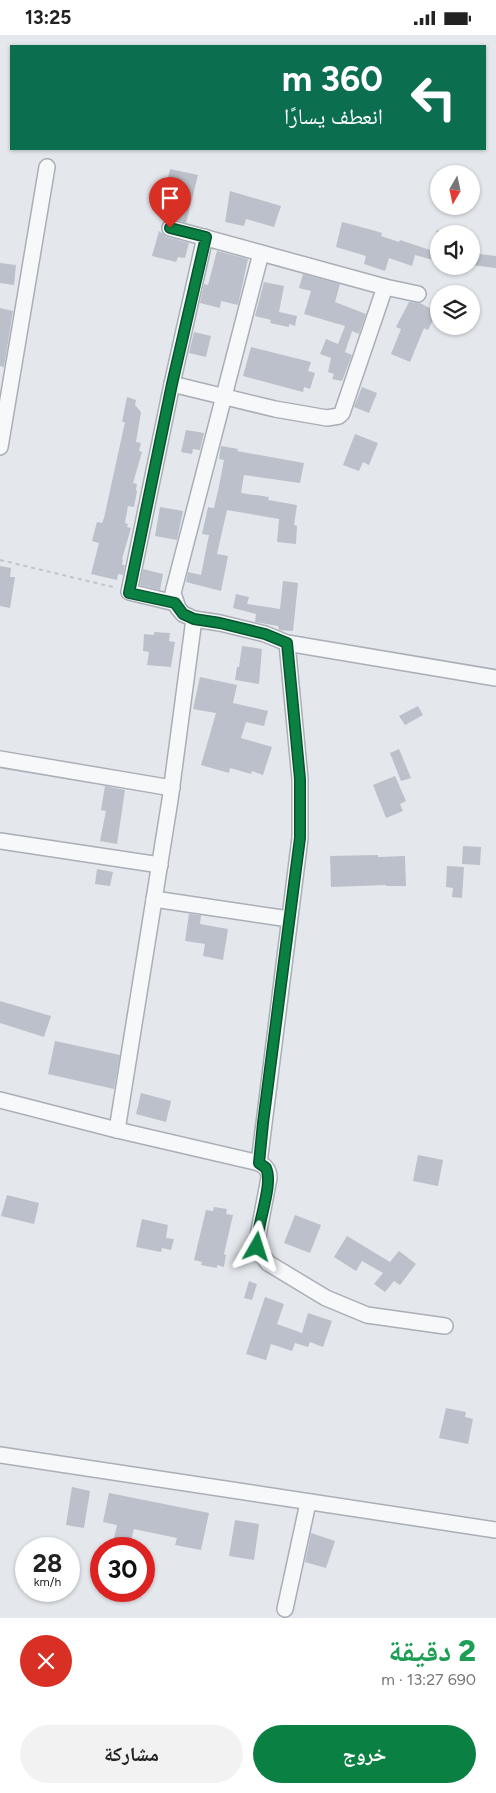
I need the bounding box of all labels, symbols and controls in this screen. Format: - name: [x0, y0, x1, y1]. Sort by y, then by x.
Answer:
- text: 13:25: [25, 6, 71, 29]
- text: 360 m: [282, 58, 383, 100]
- icon: left: [401, 65, 466, 130]
- text: انعطف يسارًا: [284, 103, 383, 130]
- north arrow: [430, 165, 480, 215]
- map controls: [430, 165, 480, 335]
- pin: [149, 177, 191, 228]
- icon: arrive: [156, 184, 184, 212]
- button: sound: [430, 225, 480, 275]
- button: layers: [430, 285, 480, 335]
- position arrow: [230, 1220, 282, 1272]
- speed limit sign: 30: [90, 1537, 155, 1602]
- text: 28: [33, 1548, 62, 1578]
- text: km/h: [34, 1575, 61, 1589]
- text: 2 دقيقة: [388, 1632, 476, 1669]
- button: close: [20, 1635, 72, 1687]
- text: 690 m · 13:27: [381, 1670, 476, 1689]
- button: مشاركة: [20, 1725, 243, 1783]
- button: خروج: [253, 1725, 476, 1783]

